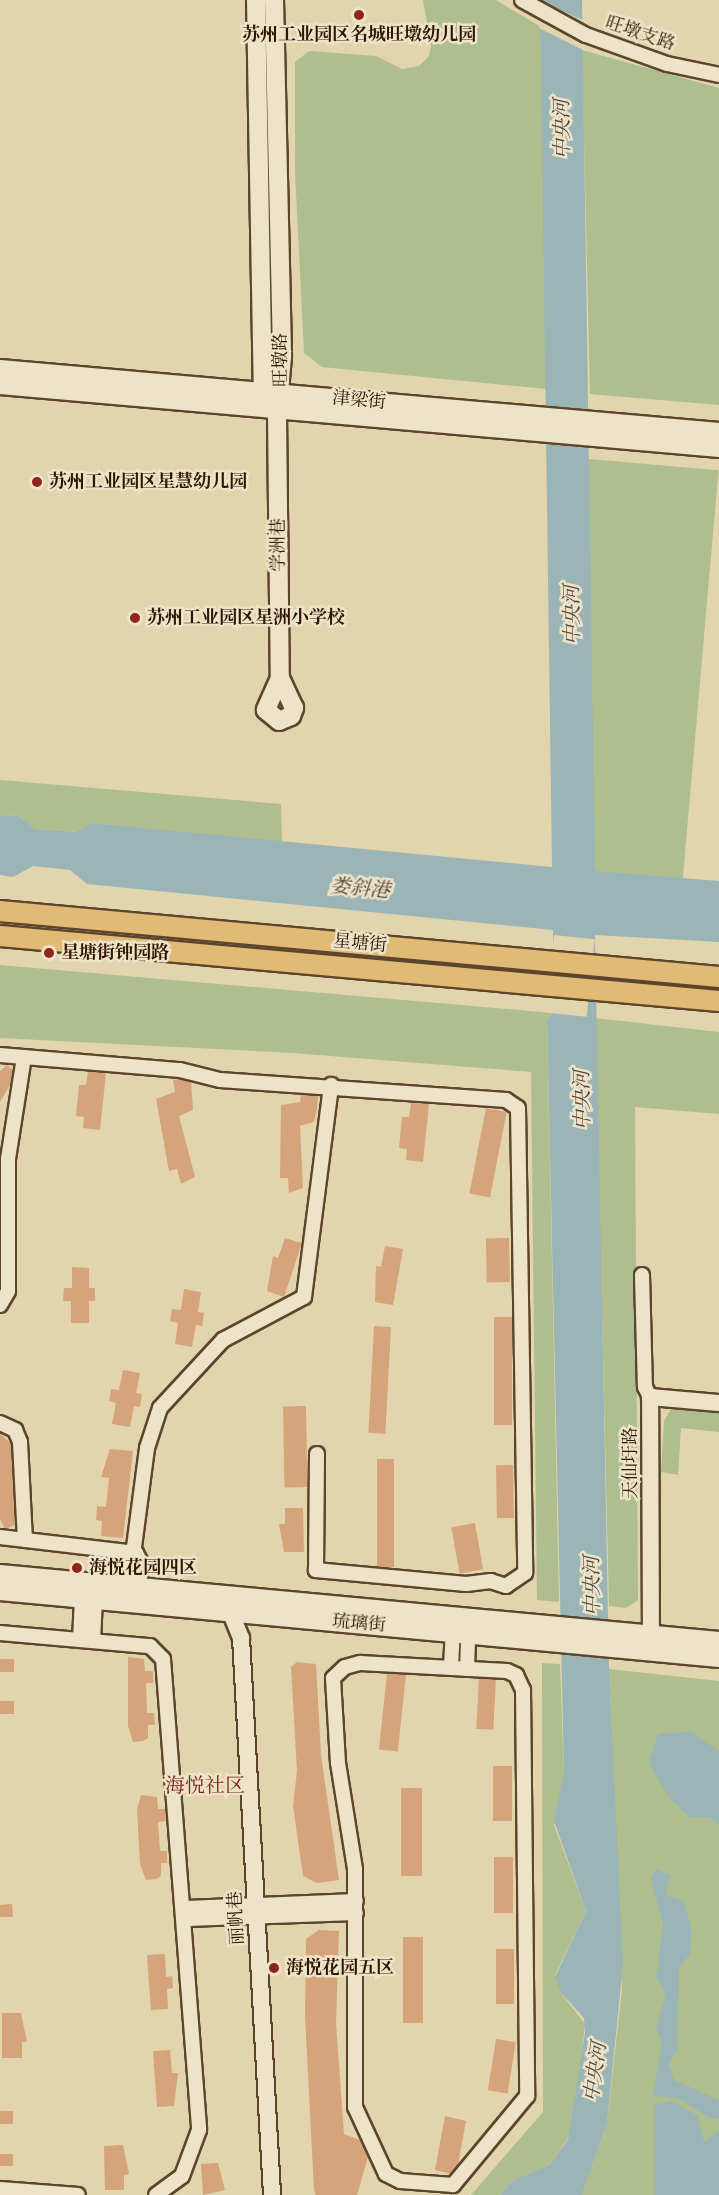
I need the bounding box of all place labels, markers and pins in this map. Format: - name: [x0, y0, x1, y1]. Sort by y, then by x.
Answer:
- marker: 苏州工业园区名城旺墩幼儿园: [352, 8, 366, 22]
- place label: 苏州工业园区名城旺墩幼儿园: [242, 24, 476, 46]
- place label: 苏州工业园区星慧幼儿园: [49, 471, 247, 493]
- marker: 苏州工业园区星慧幼儿园: [30, 475, 44, 489]
- place label: 苏州工业园区星洲小学校: [147, 607, 345, 629]
- marker: 苏州工业园区星洲小学校: [128, 611, 142, 625]
- place label: 星塘街钟园路: [61, 942, 169, 964]
- marker: 星塘街钟园路: [42, 946, 56, 960]
- place label: 海悦花园四区: [89, 1557, 197, 1579]
- marker: 海悦花园四区: [70, 1561, 84, 1575]
- place label: 海悦花园五区: [286, 1957, 394, 1979]
- marker: 海悦花园五区: [267, 1961, 281, 1975]

